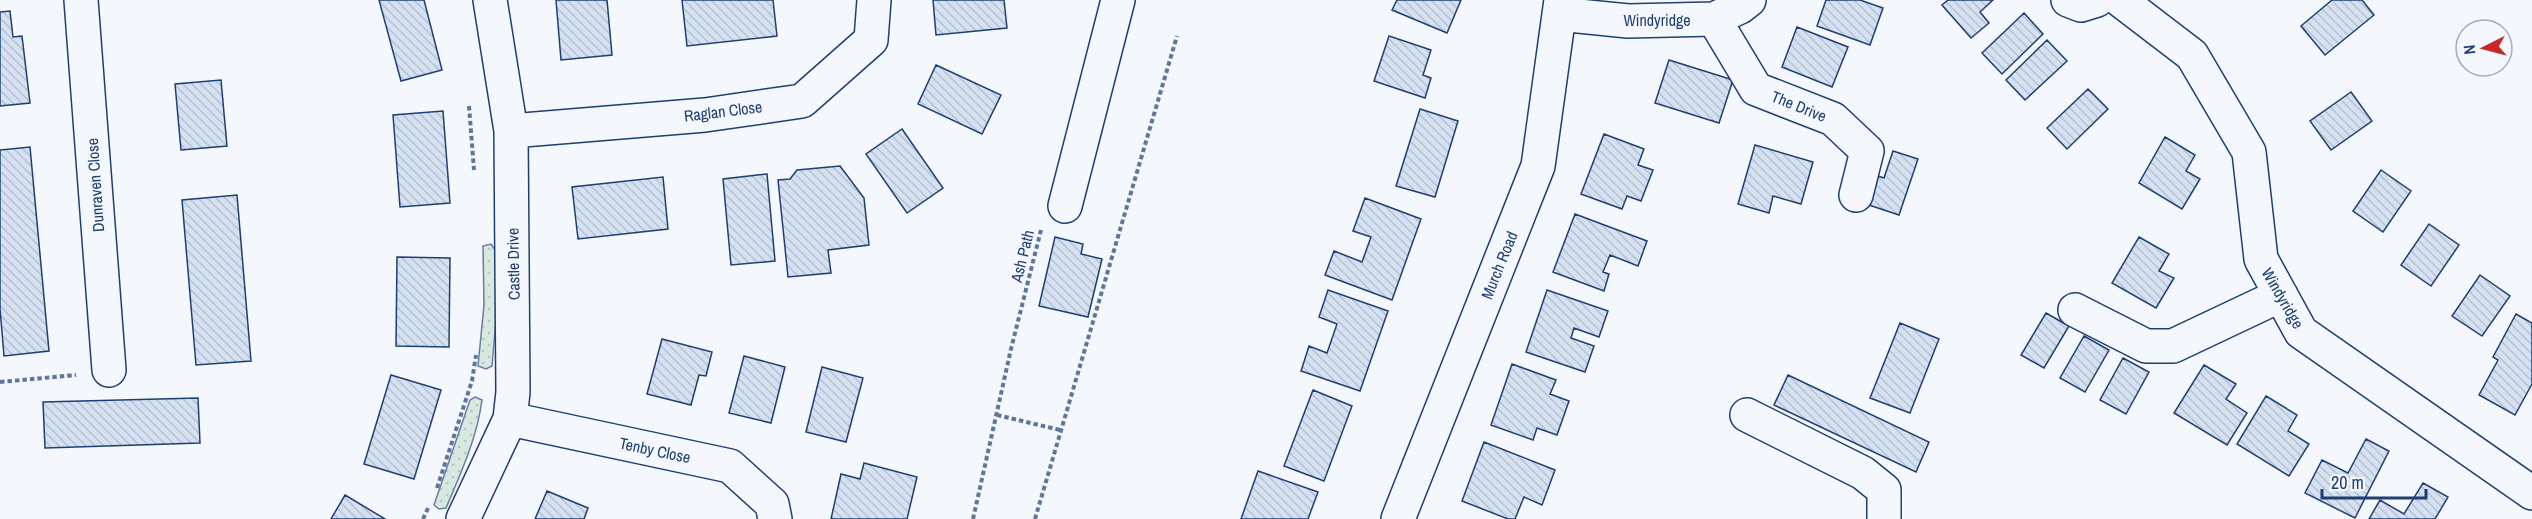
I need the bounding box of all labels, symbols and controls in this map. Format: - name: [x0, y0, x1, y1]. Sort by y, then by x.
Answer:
- street label: Windyridge: [1623, 9, 1691, 31]
- north arrow: [2454, 18, 2514, 78]
- text: N: [2458, 44, 2481, 55]
- street label: The Drive: [1768, 85, 1830, 127]
- street label: Raglan Close: [683, 95, 763, 127]
- street label: Dunraven Close: [81, 137, 109, 233]
- street label: Castle Drive: [501, 228, 525, 300]
- street label: Ash Path: [1005, 228, 1039, 285]
- street label: Murch Road: [1475, 228, 1523, 302]
- street label: Windyridge: [2257, 263, 2309, 333]
- street label: Tenby Close: [617, 432, 693, 468]
- scale bar: [2322, 462, 2426, 500]
- text: 20 m: [2331, 470, 2364, 495]

